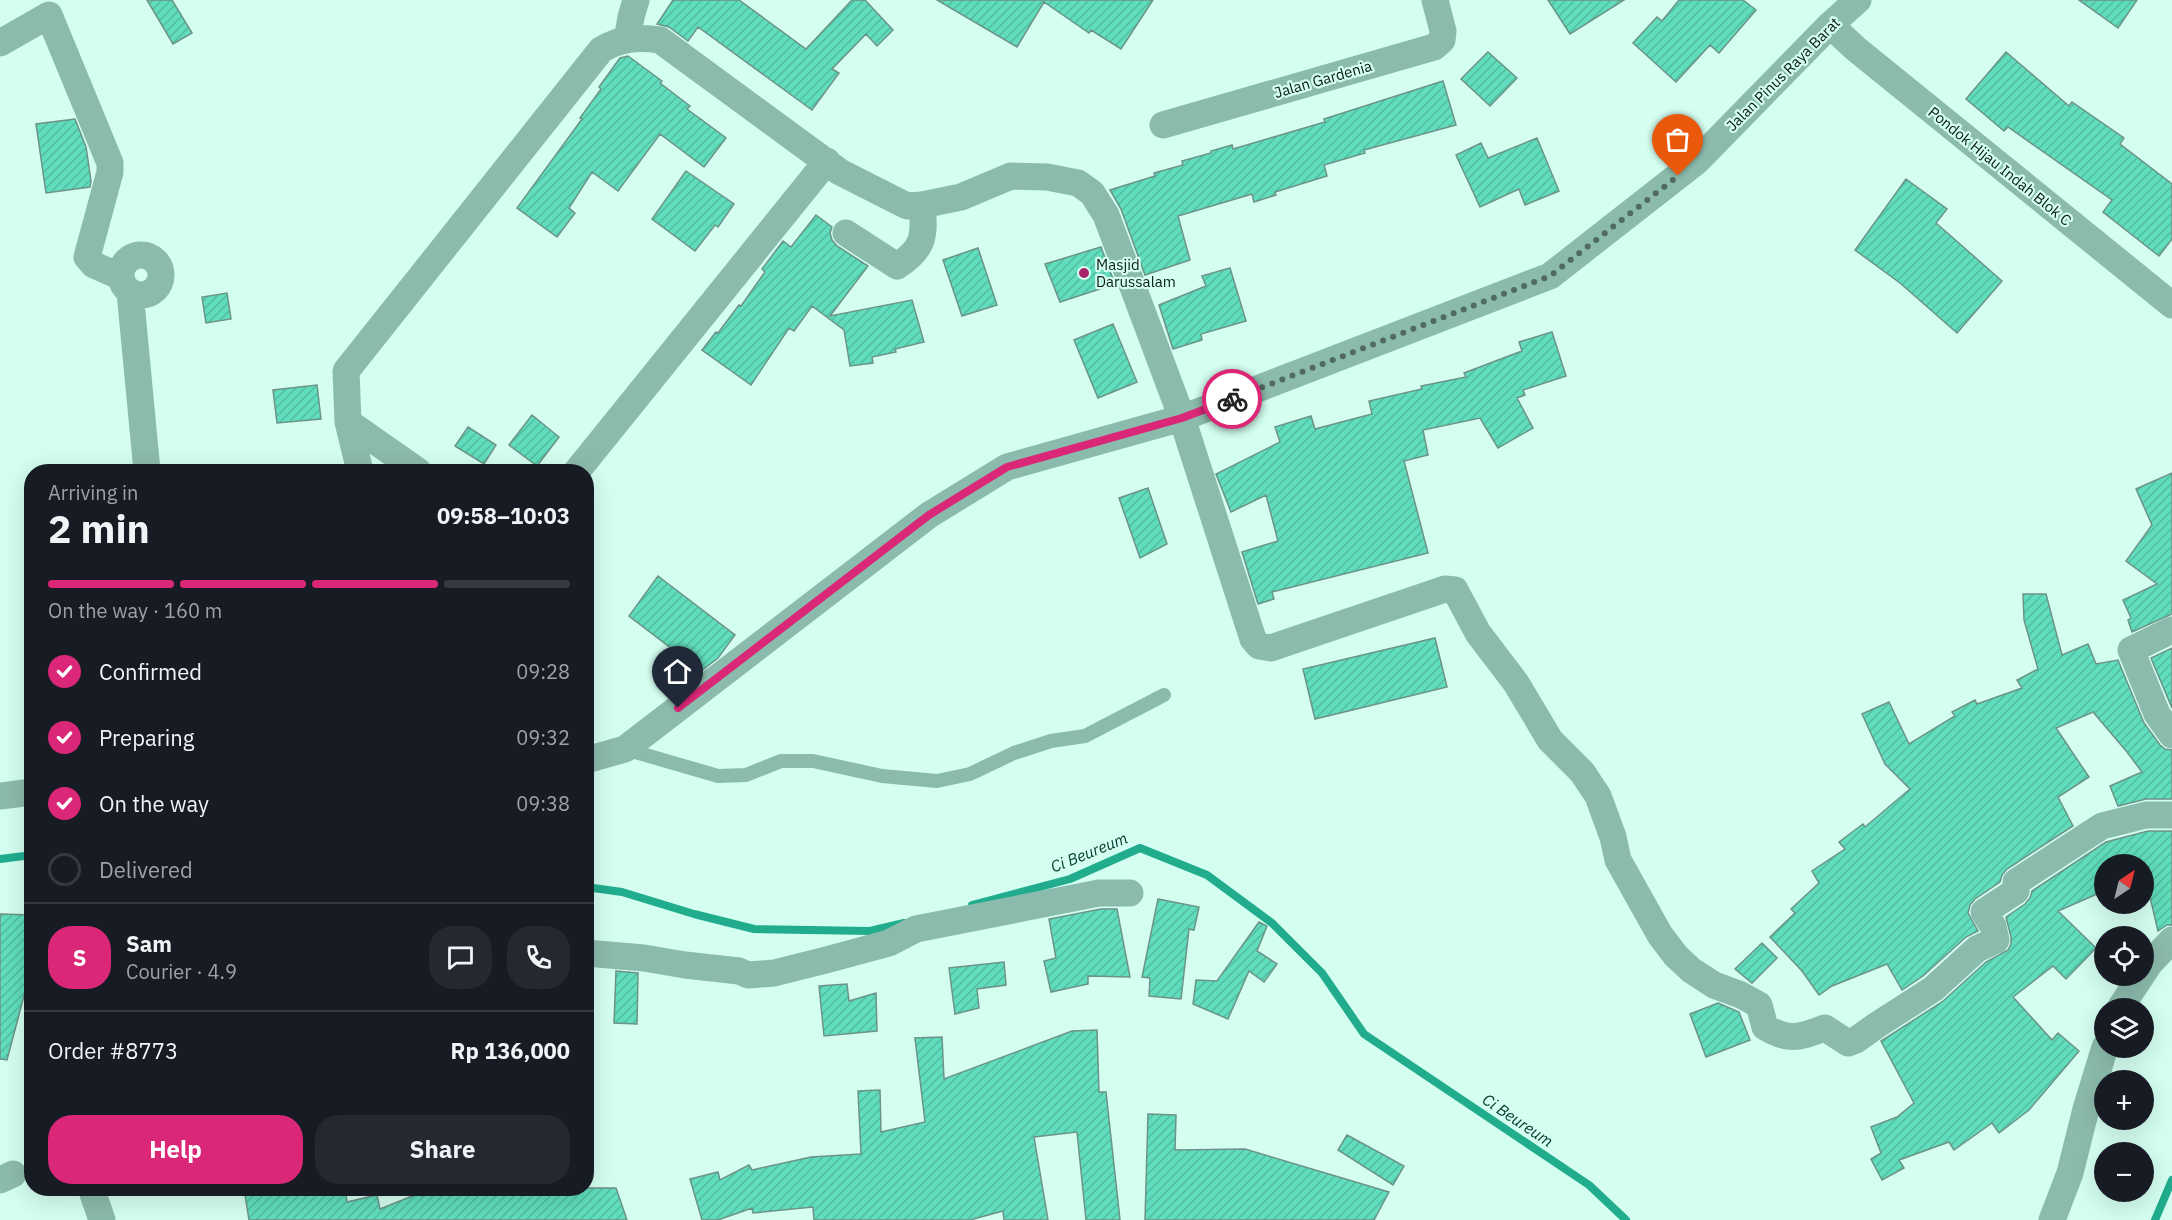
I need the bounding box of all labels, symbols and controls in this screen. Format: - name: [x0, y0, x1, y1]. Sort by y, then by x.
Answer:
- street label: Jalan Pinus Raya Barat: [1722, 13, 1844, 135]
- street label: Jalan Gardenia: [1272, 56, 1374, 102]
- street label: Pondok Hijau Indah Blok C: [1925, 102, 2075, 230]
- pin: [1652, 114, 1703, 176]
- icon: bag: [1661, 123, 1694, 156]
- place label: Masjid Darussalam: [1096, 255, 1176, 291]
- marker: Masjid Darussalam: [1077, 266, 1091, 280]
- courier: [1202, 369, 1262, 429]
- icon: bike: [1216, 383, 1249, 416]
- text: Arriving in: [48, 479, 138, 506]
- text: 09:58–10:03: [437, 501, 570, 530]
- text: 2 min: [48, 503, 150, 554]
- text: On the way · 160 m: [48, 597, 222, 624]
- pin: [652, 646, 703, 708]
- icon: check: [48, 655, 81, 688]
- icon: home: [661, 655, 694, 688]
- text: Confirmed: [99, 657, 202, 686]
- text: 09:28: [516, 658, 570, 685]
- icon: check: [48, 721, 81, 754]
- text: Preparing: [99, 723, 194, 752]
- text: 09:32: [516, 724, 570, 751]
- icon: check: [48, 787, 81, 820]
- text: On the way: [99, 789, 209, 818]
- text: 09:38: [516, 790, 570, 817]
- water label: Ci Beureum: [1048, 828, 1130, 876]
- north arrow: [2094, 854, 2154, 914]
- map controls: [2094, 854, 2154, 1202]
- text: Delivered: [99, 855, 193, 884]
- button: chat: [429, 926, 492, 989]
- button: phone: [507, 926, 570, 989]
- button: locate: [2094, 926, 2154, 986]
- text: Sam: [126, 929, 172, 958]
- text: S: [73, 943, 86, 972]
- text: Courier · 4.9: [126, 958, 237, 985]
- button: layers: [2094, 998, 2154, 1058]
- text: Order #8773: [48, 1036, 178, 1065]
- text: Rp 136,000: [451, 1036, 570, 1065]
- button: +: [2094, 1070, 2154, 1130]
- water label: Ci Beureum: [1479, 1089, 1557, 1151]
- button: Help: [48, 1115, 303, 1184]
- button: Share: [315, 1115, 570, 1184]
- button: −: [2094, 1142, 2154, 1202]

